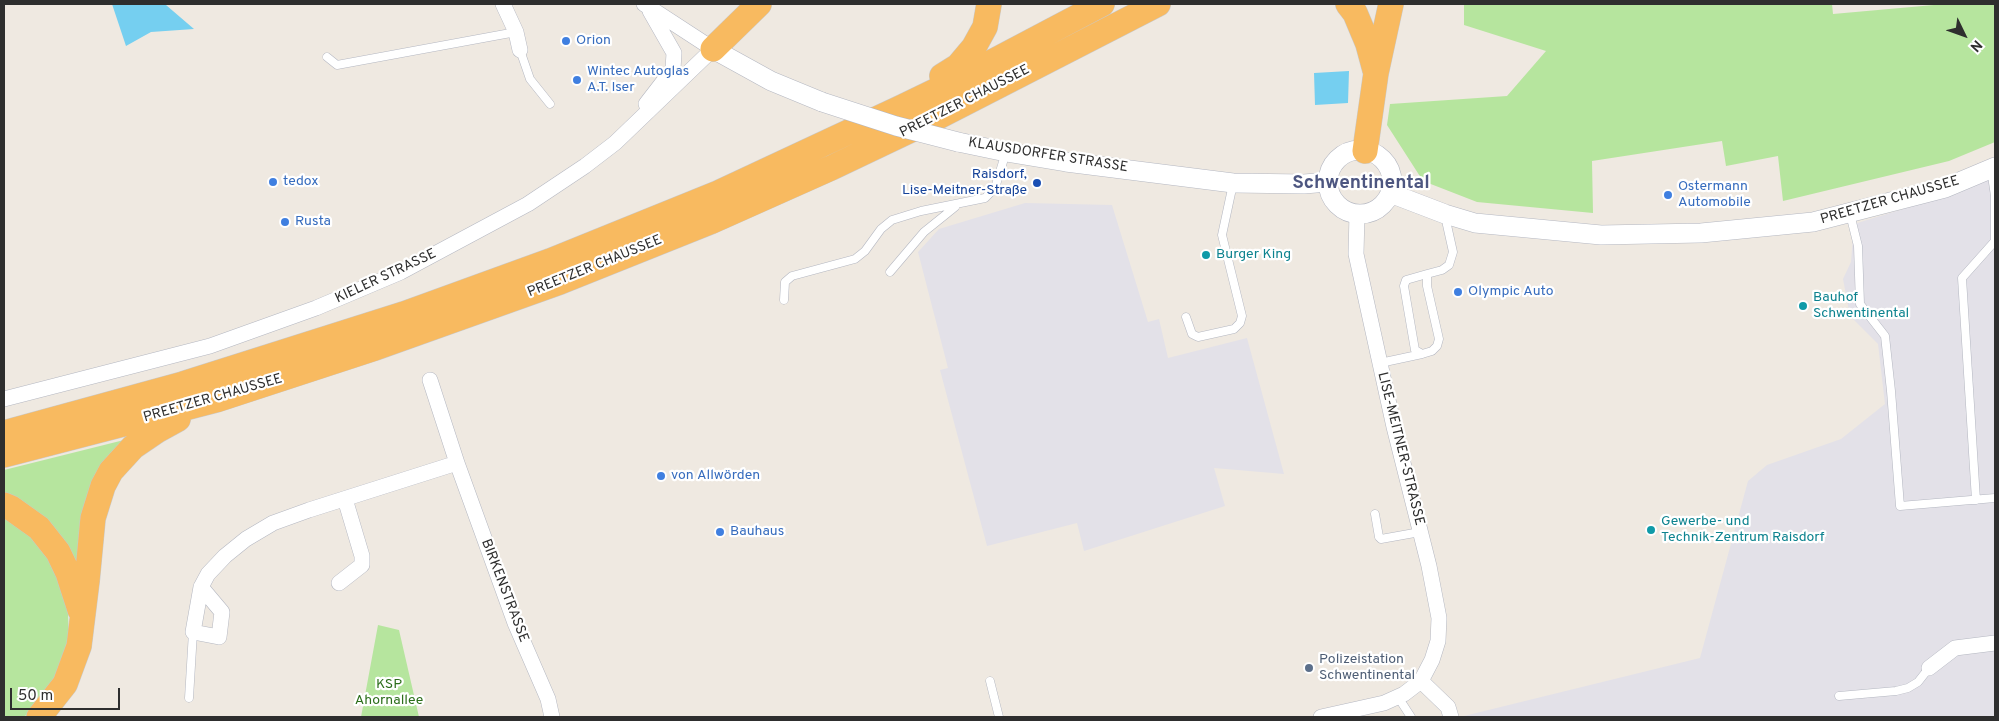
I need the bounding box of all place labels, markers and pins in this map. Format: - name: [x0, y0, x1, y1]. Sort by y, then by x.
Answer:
- place label: Orion: [576, 33, 611, 49]
- marker: Orion: [560, 35, 572, 47]
- place label: Wintec Autoglas A.T. Iser: [587, 64, 689, 96]
- marker: Wintec Autoglas A.T. Iser: [571, 74, 583, 86]
- place label: Raisdorf, Lise-Meitner-Straße: [902, 167, 1027, 200]
- place label: tedox: [283, 174, 319, 190]
- marker: tedox: [267, 176, 279, 188]
- marker: Raisdorf, Lise-Meitner-Straße: [1031, 177, 1043, 189]
- place label: Ostermann Automobile: [1678, 179, 1751, 212]
- marker: Ostermann Automobile: [1662, 189, 1674, 201]
- place label: Rusta: [295, 214, 331, 230]
- marker: Rusta: [279, 216, 291, 228]
- place label: Burger King: [1216, 247, 1291, 263]
- marker: Burger King: [1200, 249, 1212, 261]
- place label: Olympic Auto: [1468, 284, 1554, 300]
- marker: Olympic Auto: [1452, 286, 1464, 298]
- place label: Bauhof Schwentinental: [1813, 290, 1909, 322]
- marker: Bauhof Schwentinental: [1797, 300, 1809, 312]
- place label: von Allwörden: [671, 468, 760, 484]
- marker: von Allwörden: [655, 470, 667, 482]
- place label: Gewerbe- und Technik-Zentrum Raisdorf: [1661, 514, 1824, 546]
- place label: Bauhaus: [730, 524, 784, 540]
- marker: Gewerbe- und Technik-Zentrum Raisdorf: [1645, 524, 1657, 536]
- marker: Bauhaus: [714, 526, 726, 538]
- place label: Polizeistation Schwentinental: [1319, 652, 1415, 684]
- marker: Polizeistation Schwentinental: [1303, 662, 1315, 674]

